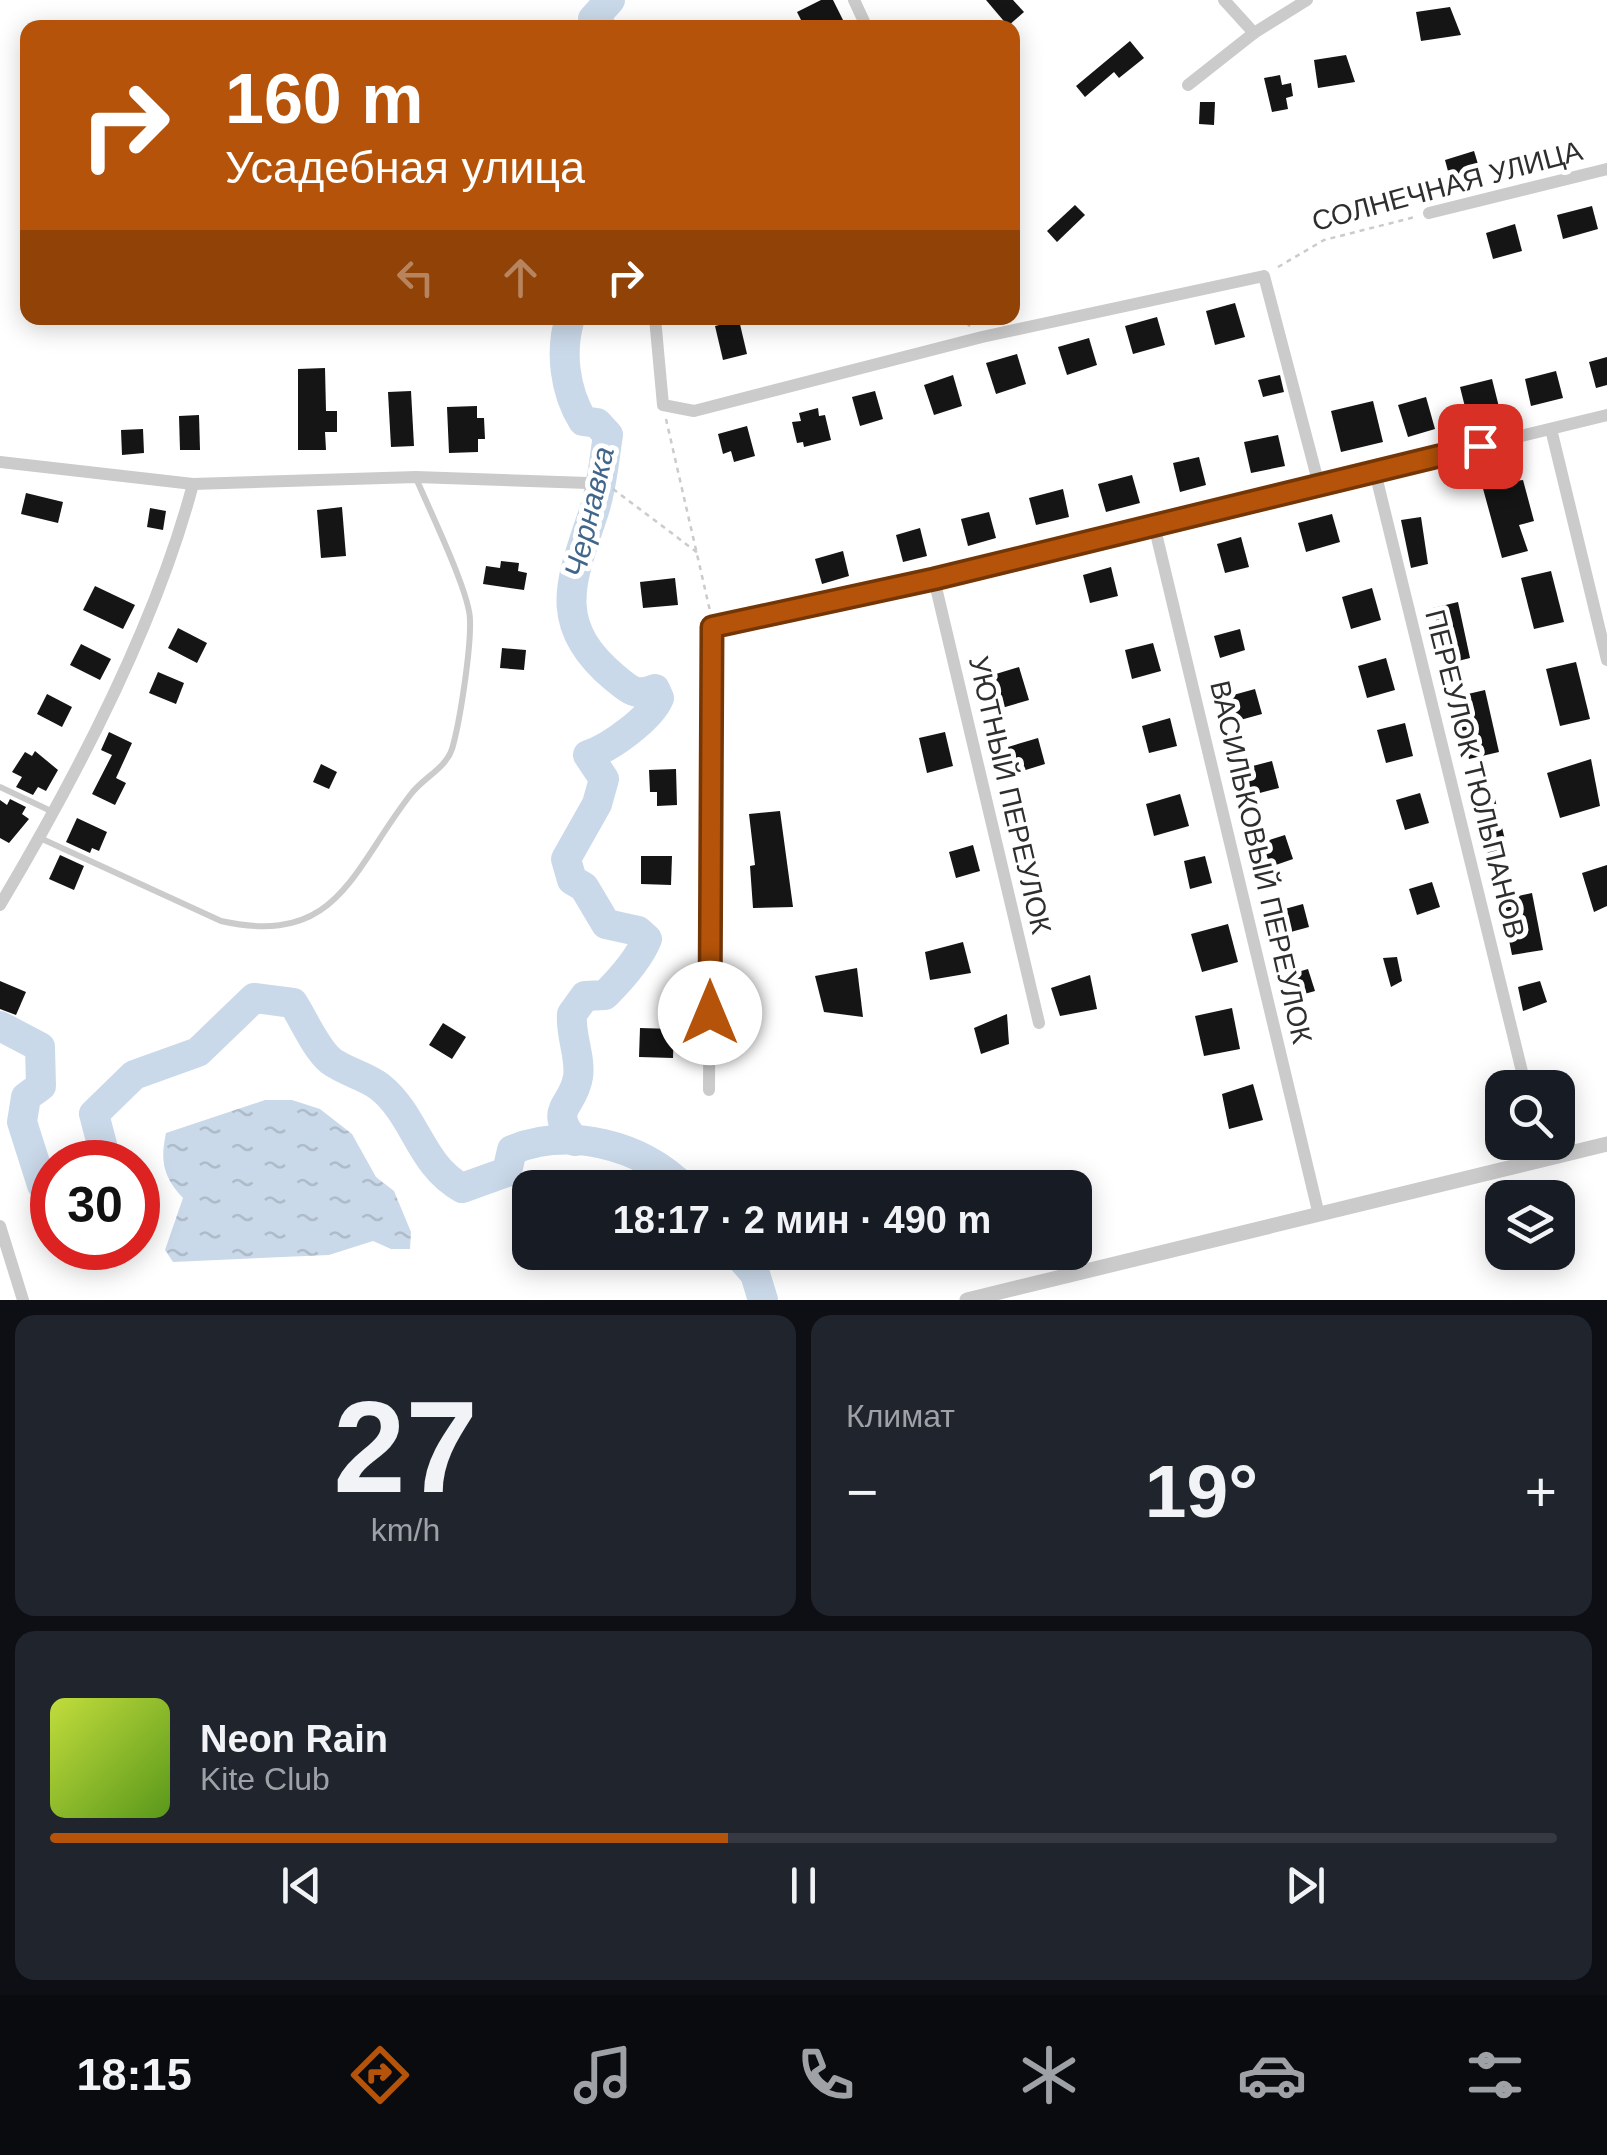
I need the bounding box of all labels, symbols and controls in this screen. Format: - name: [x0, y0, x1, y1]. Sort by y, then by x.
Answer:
- icon: right: [60, 60, 190, 190]
- text: 160 m: [225, 60, 423, 138]
- street label: СОЛНЕЧНАЯ УЛИЦА: [1308, 135, 1586, 237]
- text: Усадебная улица: [225, 142, 585, 193]
- icon: left: [388, 250, 443, 305]
- icon: ahead: [493, 250, 548, 305]
- icon: right: [598, 250, 653, 305]
- pin: [1438, 404, 1523, 489]
- icon: arrive: [1453, 419, 1508, 474]
- water label: Чернавка: [558, 443, 620, 581]
- street label: ПЕРЕУЛОК ТЮЛЬПАНОВ: [1419, 606, 1531, 942]
- street label: УЮТНЫЙ ПЕРЕУЛОК: [963, 653, 1057, 938]
- street label: ВАСИЛЬКОВЫЙ ПЕРЕУЛОК: [1204, 678, 1318, 1047]
- position arrow: [658, 961, 762, 1065]
- map controls: [1485, 1070, 1575, 1270]
- button: search: [1485, 1070, 1575, 1160]
- speed limit sign: 30: [30, 1140, 160, 1270]
- button: layers: [1485, 1180, 1575, 1270]
- text: 18:17 · 2 мин · 490 m: [613, 1199, 991, 1241]
- text: 27: [333, 1374, 478, 1520]
- text: Климат: [846, 1398, 955, 1434]
- text: 19°: [1145, 1449, 1258, 1533]
- text: −: [846, 1461, 878, 1523]
- text: +: [1525, 1461, 1557, 1523]
- text: km/h: [371, 1512, 440, 1548]
- text: Neon Rain: [200, 1718, 388, 1760]
- text: Kite Club: [200, 1761, 330, 1797]
- icon: previous: [274, 1858, 329, 1913]
- icon: pause: [776, 1858, 831, 1913]
- icon: next: [1278, 1858, 1333, 1913]
- icon: directions: [345, 2040, 415, 2110]
- icon: music: [568, 2040, 638, 2110]
- icon: phone: [791, 2040, 861, 2110]
- icon: climate: [1014, 2040, 1084, 2110]
- icon: car: [1237, 2040, 1307, 2110]
- icon: filters: [1460, 2040, 1530, 2110]
- text: 18:15: [77, 2049, 192, 2100]

